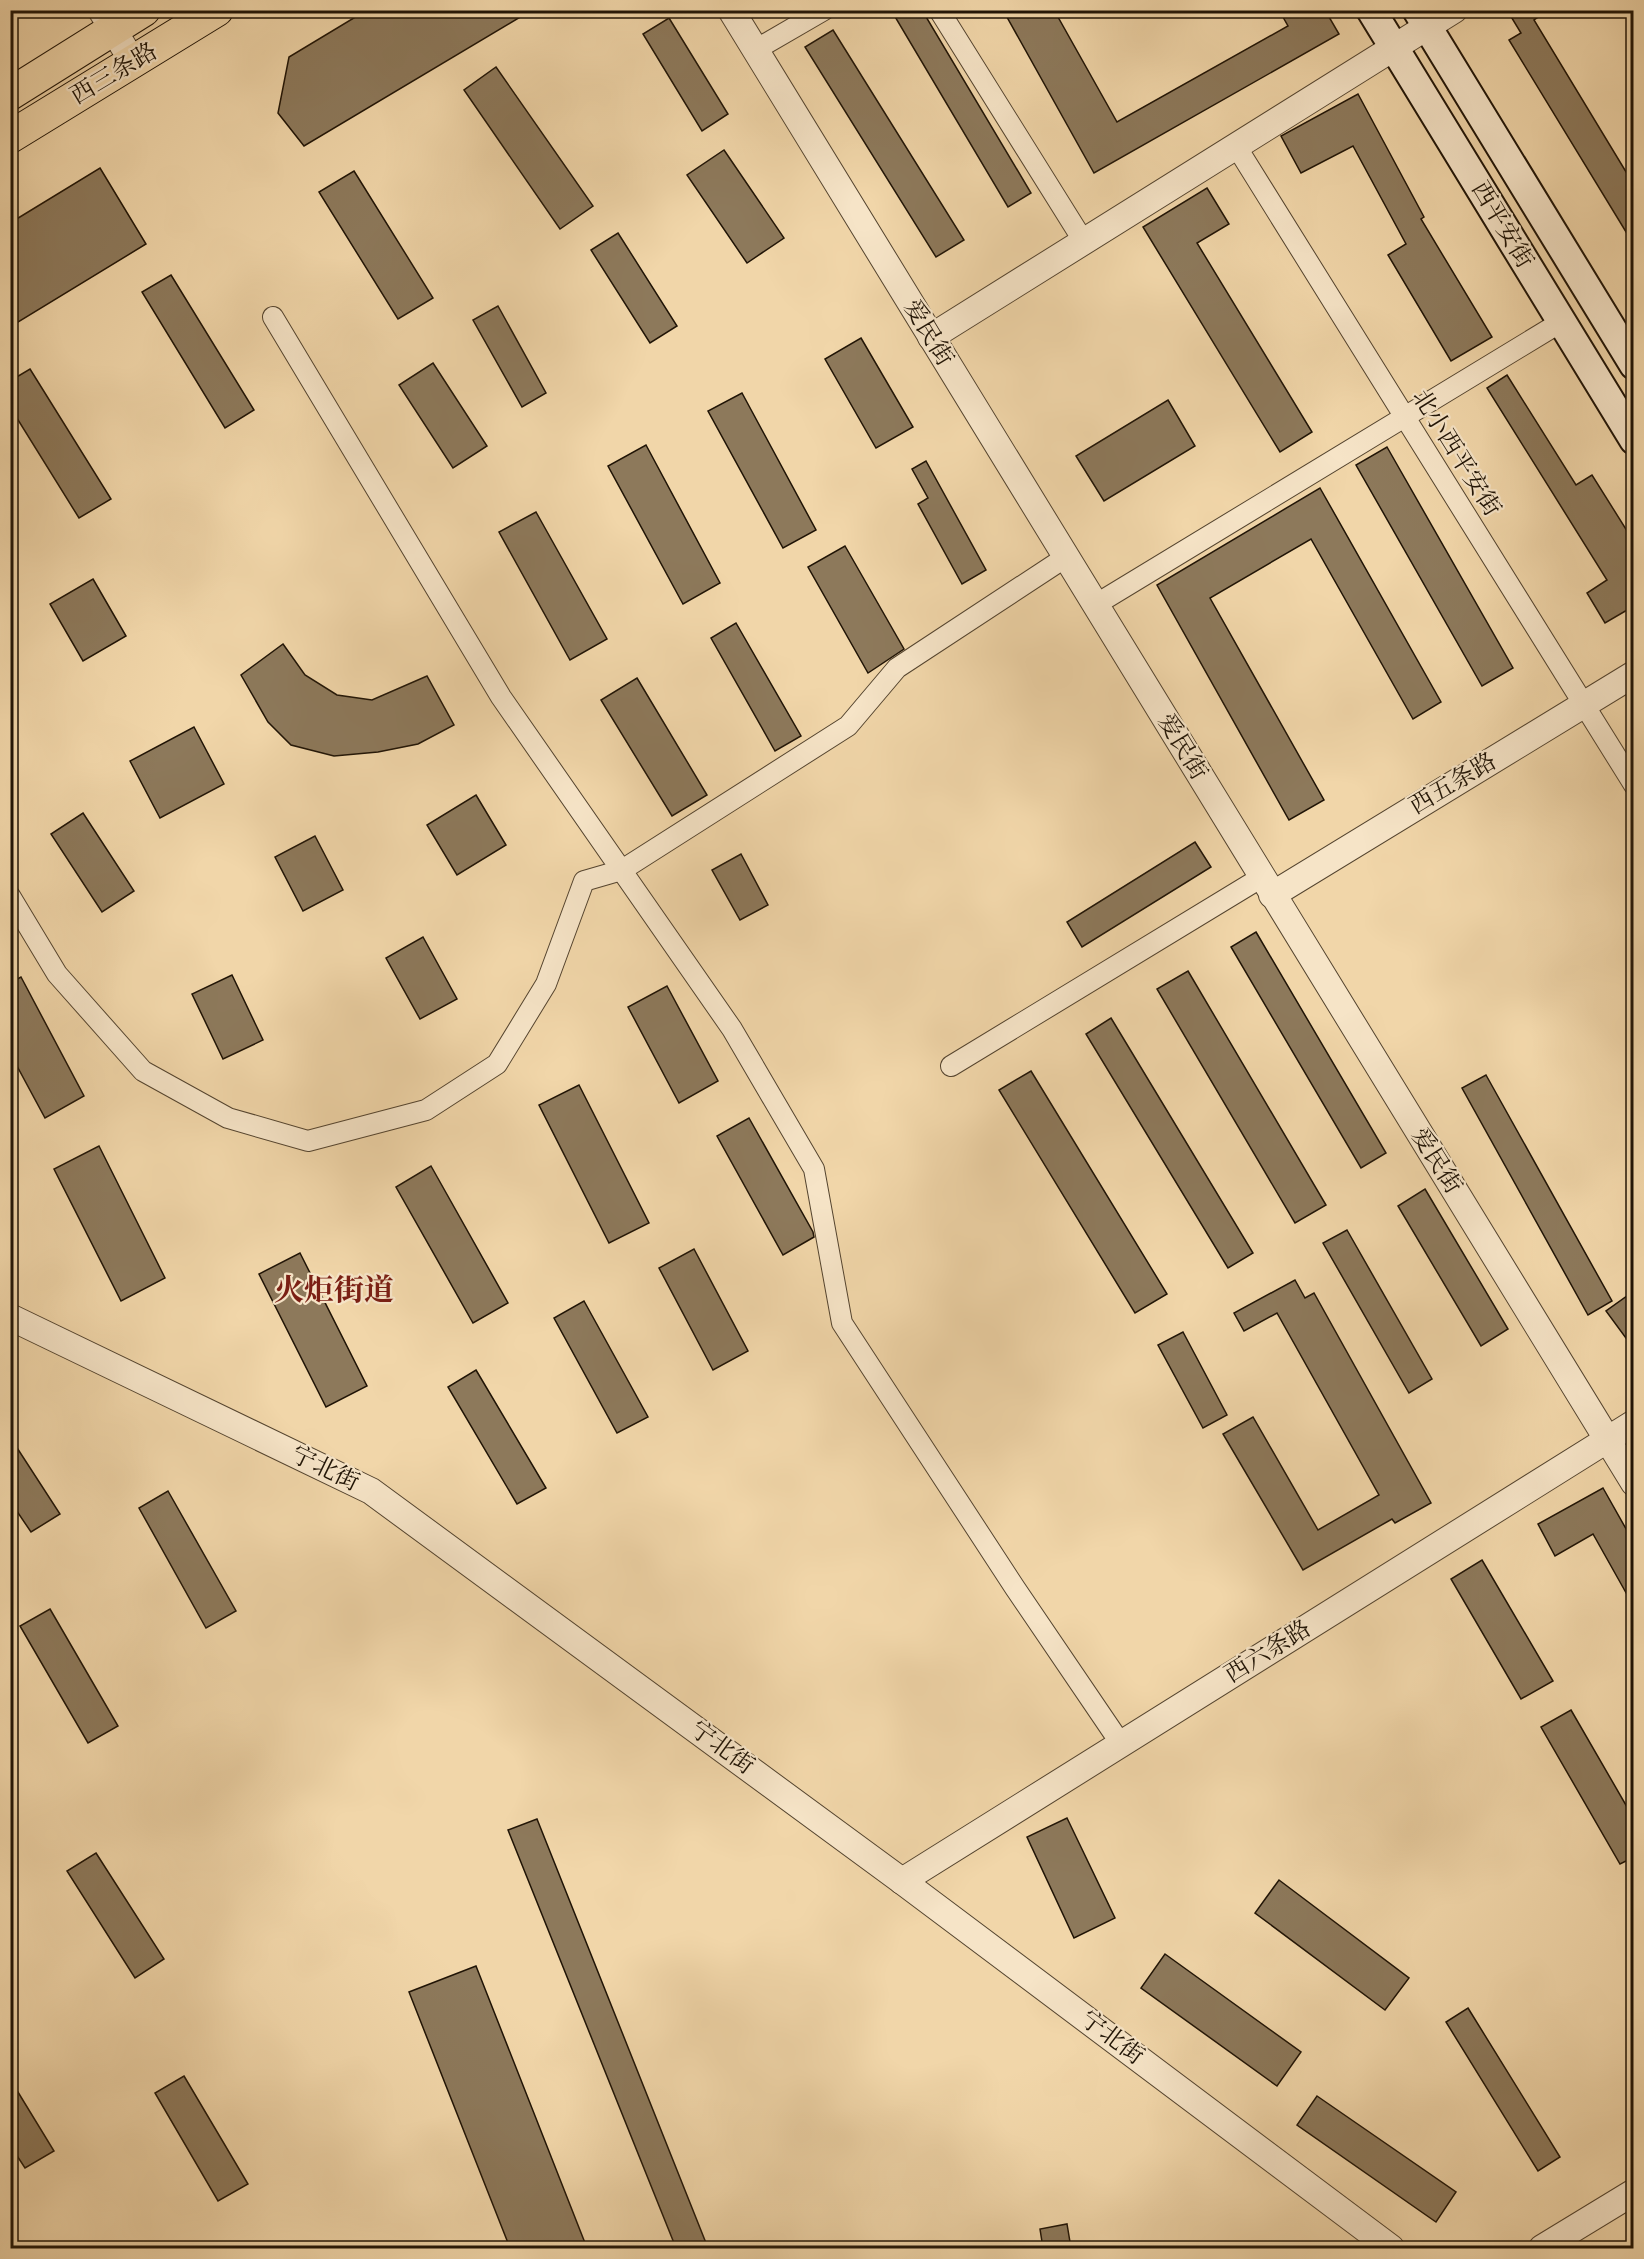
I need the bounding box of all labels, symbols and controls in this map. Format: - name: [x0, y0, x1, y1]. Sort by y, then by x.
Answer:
- street label: 西三条路: [65, 36, 163, 112]
- street label: 西平安街: [1464, 176, 1540, 274]
- street label: 爱民街: [897, 294, 959, 372]
- street label: 北小西平安街: [1405, 384, 1507, 522]
- street label: 爱民街: [1151, 708, 1213, 786]
- street label: 西五条路: [1404, 746, 1502, 822]
- street label: 爱民街: [1404, 1123, 1468, 1199]
- district label: 火炬街道: [274, 1272, 394, 1310]
- street label: 宁北街: [286, 1440, 364, 1498]
- street label: 西六条路: [1219, 1614, 1317, 1690]
- street label: 宁北街: [684, 1715, 760, 1781]
- street label: 宁北街: [1074, 2004, 1150, 2072]

